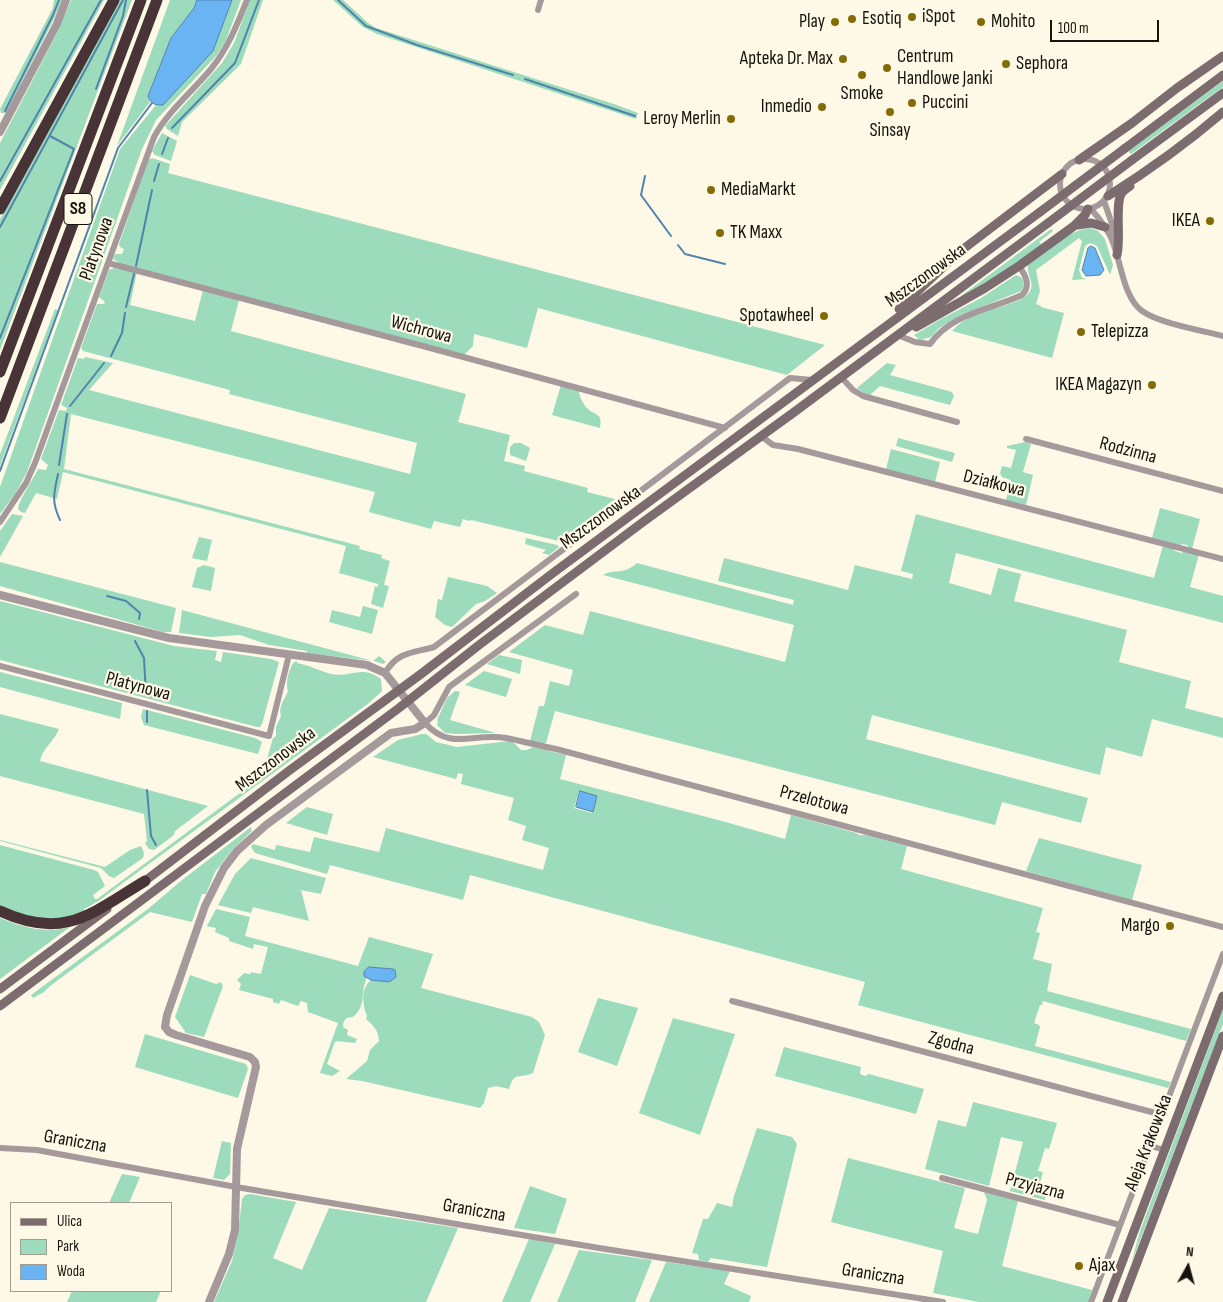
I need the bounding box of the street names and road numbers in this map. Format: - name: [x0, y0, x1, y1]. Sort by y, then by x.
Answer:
- road number: S8: [64, 193, 92, 224]
- street label: Platynowa: [75, 214, 119, 284]
- street label: Mszczonowska: [881, 239, 971, 313]
- street label: Wichrowa: [388, 311, 454, 349]
- street label: Rodzinna: [1097, 432, 1159, 470]
- street label: Działkowa: [961, 465, 1027, 503]
- street label: Mszczonowska: [556, 481, 646, 555]
- street label: Platynowa: [103, 667, 173, 707]
- street label: Mszczonowska: [231, 723, 321, 797]
- street label: Przelotowa: [777, 781, 851, 821]
- street label: Zgodna: [926, 1027, 976, 1061]
- street label: Aleja Krakowska: [1120, 1092, 1178, 1194]
- street label: Graniczna: [42, 1125, 108, 1159]
- street label: Przyjazna: [1003, 1168, 1067, 1206]
- street label: Graniczna: [441, 1194, 507, 1228]
- street label: Graniczna: [840, 1259, 906, 1291]

